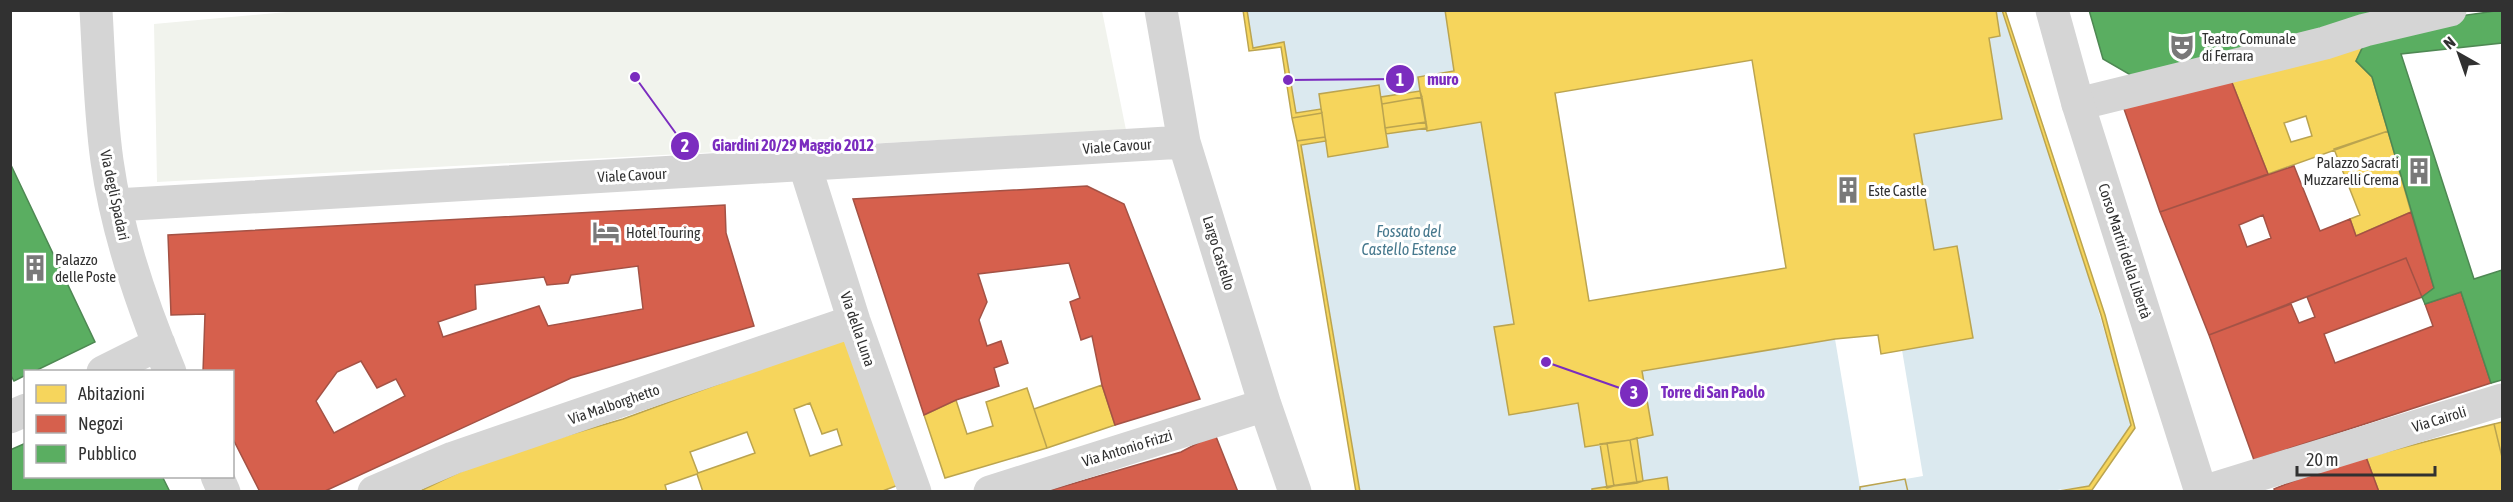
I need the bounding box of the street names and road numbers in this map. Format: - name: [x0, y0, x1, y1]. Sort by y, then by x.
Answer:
- street label: Viale Cavour: [1082, 135, 1153, 157]
- street label: Via degli Spadari: [97, 148, 133, 242]
- street label: Viale Cavour: [597, 165, 667, 185]
- street label: Corso Martiri della Libertà: [2095, 181, 2155, 321]
- street label: Largo Castello: [1200, 214, 1238, 292]
- street label: Via della Luna: [837, 289, 879, 369]
- street label: Via Malborghetto: [566, 380, 662, 428]
- street label: Via Cairoli: [2410, 403, 2468, 435]
- street label: Via Antonio Frizzi: [1080, 426, 1174, 470]

